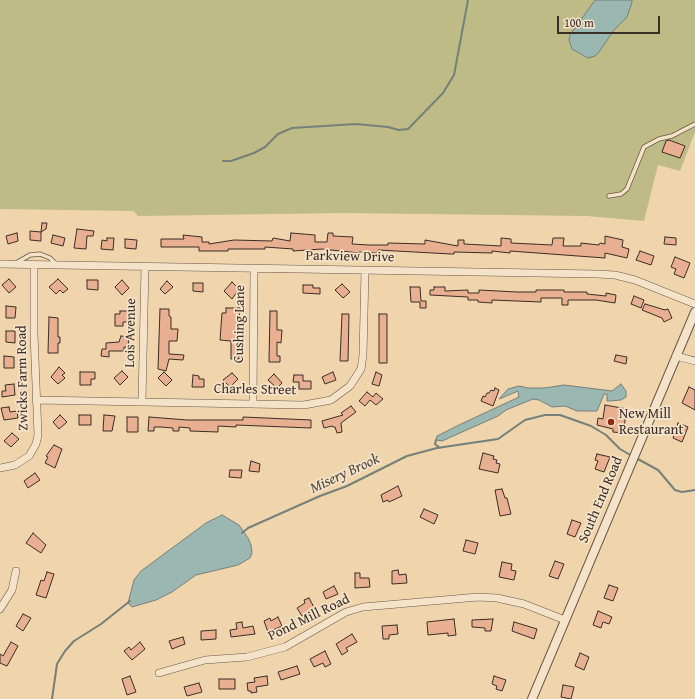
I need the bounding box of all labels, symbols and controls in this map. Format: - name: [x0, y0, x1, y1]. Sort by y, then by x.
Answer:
- scale bar: [559, 8, 662, 34]
- text: 100 m: [564, 14, 594, 31]
- street label: Parkview Drive: [305, 248, 395, 266]
- street label: Cushing Lane: [231, 285, 249, 363]
- street label: Lois Avenue: [122, 298, 140, 368]
- street label: Zwicks Farm Road: [14, 325, 32, 431]
- street label: Charles Street: [214, 381, 296, 399]
- place label: New Mill Restaurant: [619, 406, 683, 438]
- marker: New Mill Restaurant: [606, 417, 616, 427]
- water label: Misery Brook: [307, 450, 383, 498]
- street label: South End Road: [575, 454, 627, 546]
- street label: Pond Mill Road: [265, 591, 353, 645]

